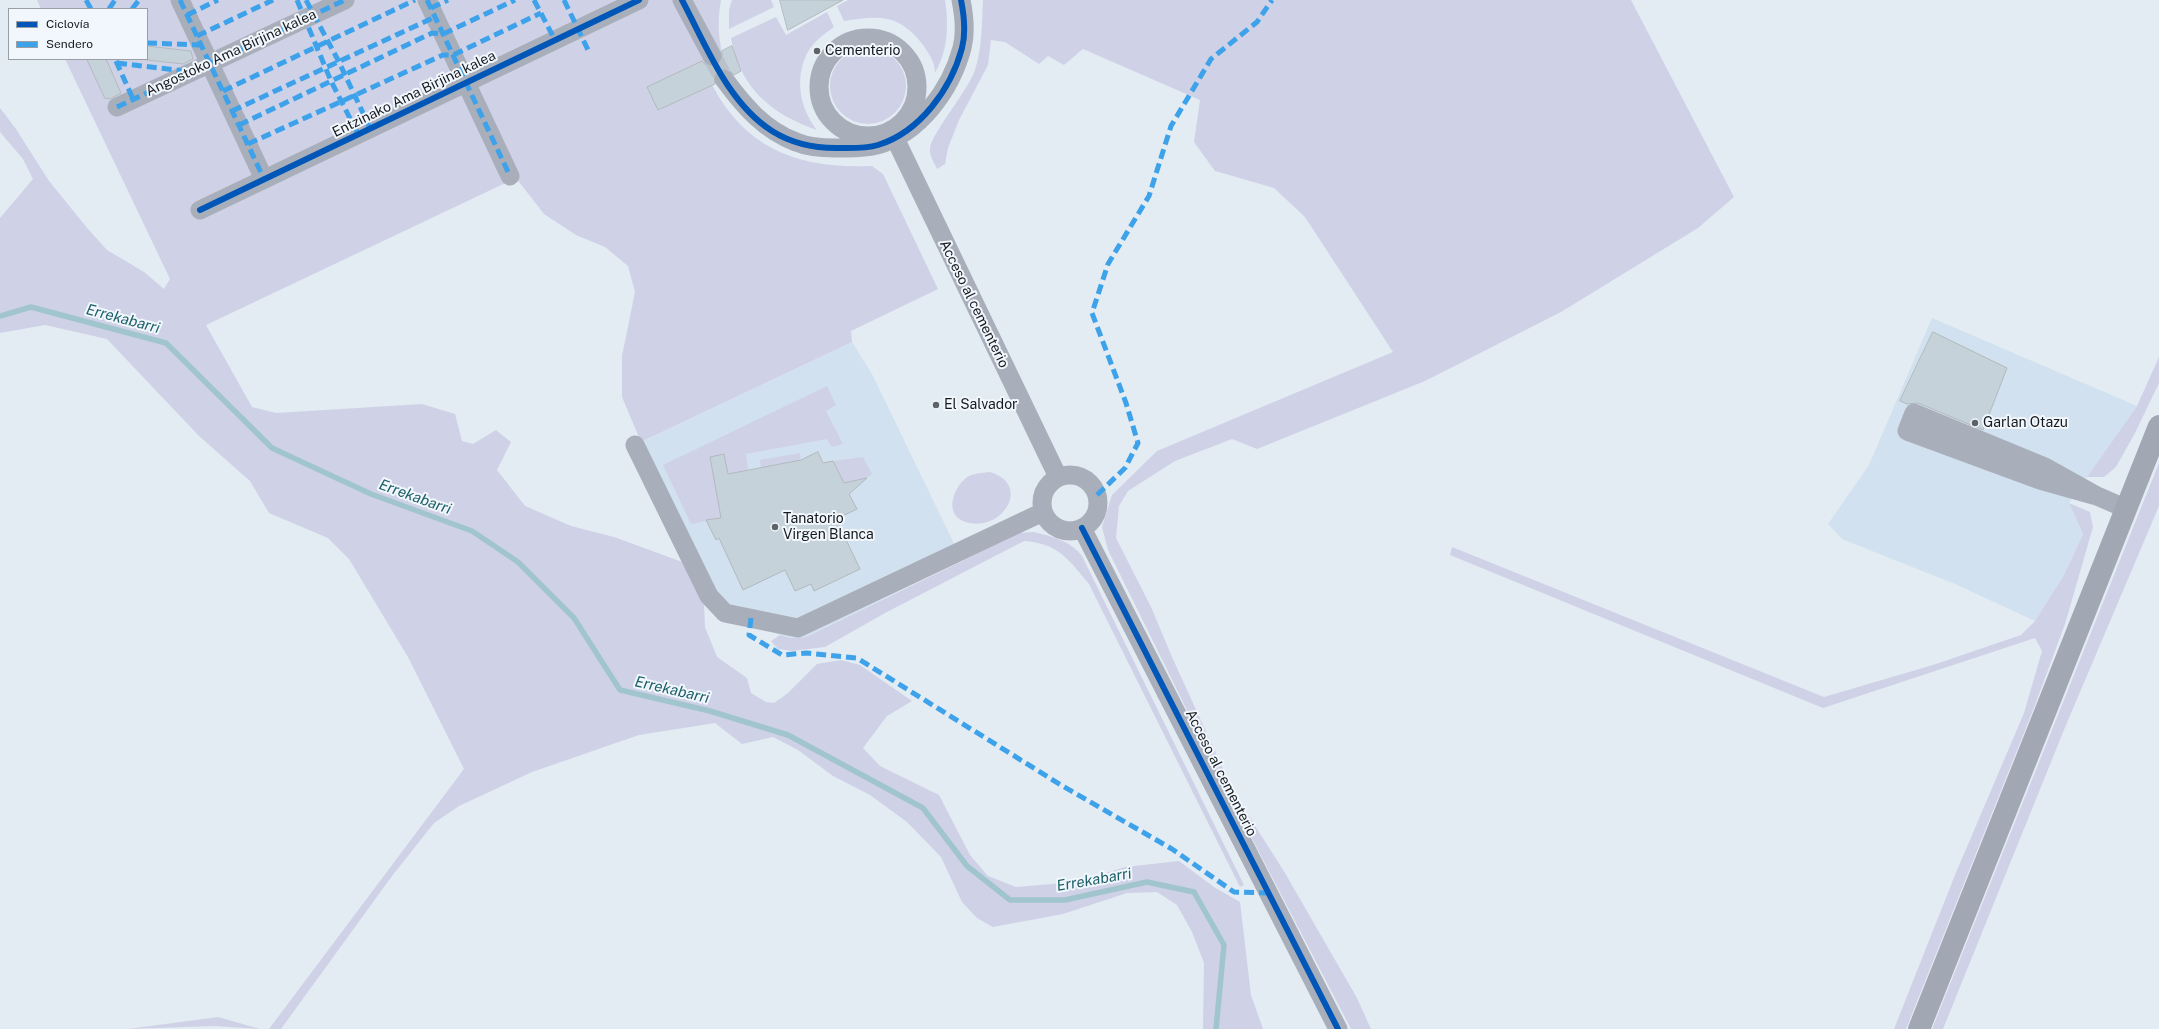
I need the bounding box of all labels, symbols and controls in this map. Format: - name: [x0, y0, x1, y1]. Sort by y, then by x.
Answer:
- street label: Angostoko Ama Birjina kalea: [143, 6, 319, 100]
- legend: [8, 8, 148, 60]
- text: Ciclovía: [46, 17, 89, 31]
- text: Sendero: [46, 37, 93, 51]
- place label: Cementerio: [825, 43, 900, 59]
- marker: Cementerio: [812, 46, 822, 56]
- street label: Entzinako Ama Birjina kalea: [330, 47, 498, 141]
- street label: Acceso al cementerio: [936, 237, 1012, 371]
- water label: Errekabarri: [84, 301, 162, 337]
- place label: El Salvador: [944, 397, 1018, 413]
- marker: El Salvador: [931, 400, 941, 410]
- place label: Garlan Otazu: [1983, 415, 2068, 431]
- marker: Garlan Otazu: [1970, 418, 1980, 428]
- water label: Errekabarri: [376, 476, 454, 518]
- place label: Tanatorio Virgen Blanca: [783, 511, 874, 544]
- marker: Tanatorio Virgen Blanca: [770, 522, 780, 532]
- water label: Errekabarri: [633, 673, 711, 707]
- street label: Acceso al cementerio: [1182, 707, 1260, 839]
- water label: Errekabarri: [1055, 865, 1133, 895]

